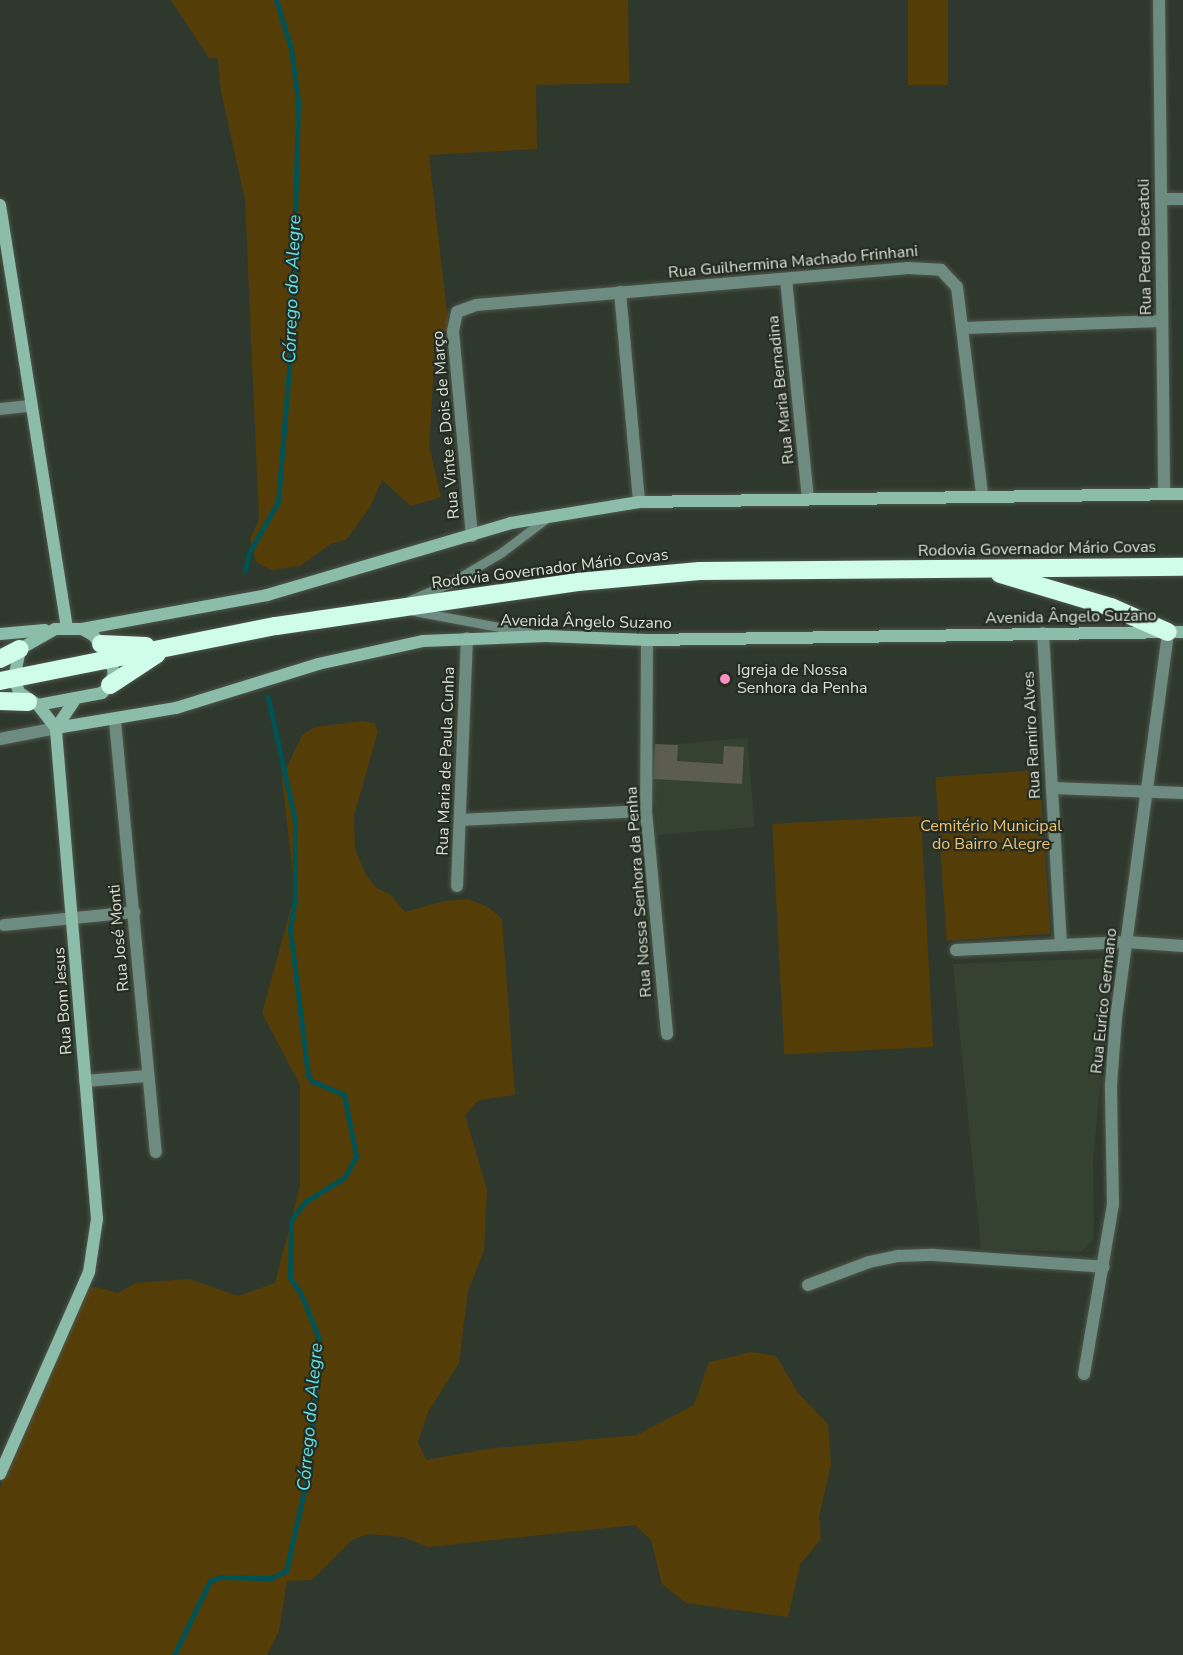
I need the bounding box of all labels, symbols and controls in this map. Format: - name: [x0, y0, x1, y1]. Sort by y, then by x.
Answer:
- street label: Rua Pedro Becatoli: [1134, 179, 1156, 315]
- water label: Córrego do Alegre: [279, 214, 305, 364]
- street label: Rua Guilhermina Machado Frinhani: [667, 242, 919, 282]
- street label: Rua Maria Bernadina: [764, 315, 798, 465]
- street label: Rua Vinte e Dois de Março: [428, 330, 464, 520]
- street label: Rodovia Governador Mário Covas: [918, 537, 1156, 561]
- street label: Rodovia Governador Mário Covas: [431, 545, 669, 593]
- street label: Avenida Ângelo Suzano: [985, 606, 1157, 628]
- street label: Avenida Ângelo Suzano: [500, 611, 672, 633]
- place label: Igreja de Nossa Senhora da Penha: [737, 660, 868, 698]
- street label: Rua Maria de Paula Cunha: [433, 666, 459, 856]
- street label: Rua Ramiro Alves: [1019, 671, 1045, 799]
- marker: Igreja de Nossa Senhora da Penha: [718, 672, 732, 686]
- street label: Rua Nossa Senhora da Penha: [622, 786, 656, 998]
- park label: Cemitério Municipal do Bairro Alegre: [920, 816, 1062, 854]
- street label: Rua José Monti: [105, 884, 133, 992]
- street label: Rua Eurico Germano: [1087, 927, 1121, 1075]
- street label: Rua Bom Jesus: [50, 947, 76, 1055]
- water label: Córrego do Alegre: [293, 1342, 327, 1492]

